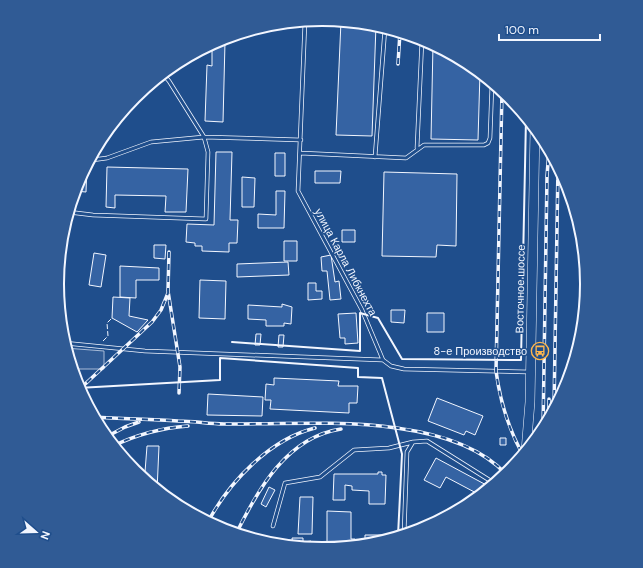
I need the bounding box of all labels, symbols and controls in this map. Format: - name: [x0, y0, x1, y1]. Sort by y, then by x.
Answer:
- scale bar: [499, 16, 600, 42]
- text: 100 m: [505, 22, 539, 38]
- street label: улица Карла Либкнехта: [312, 206, 381, 319]
- street label: Восточное шоссе: [512, 244, 528, 334]
- bus stop icon: 8-е Производство: [530, 341, 550, 361]
- place label: 8-е Производство: [434, 344, 527, 358]
- north arrow: [16, 512, 56, 552]
- text: N: [37, 529, 53, 542]

